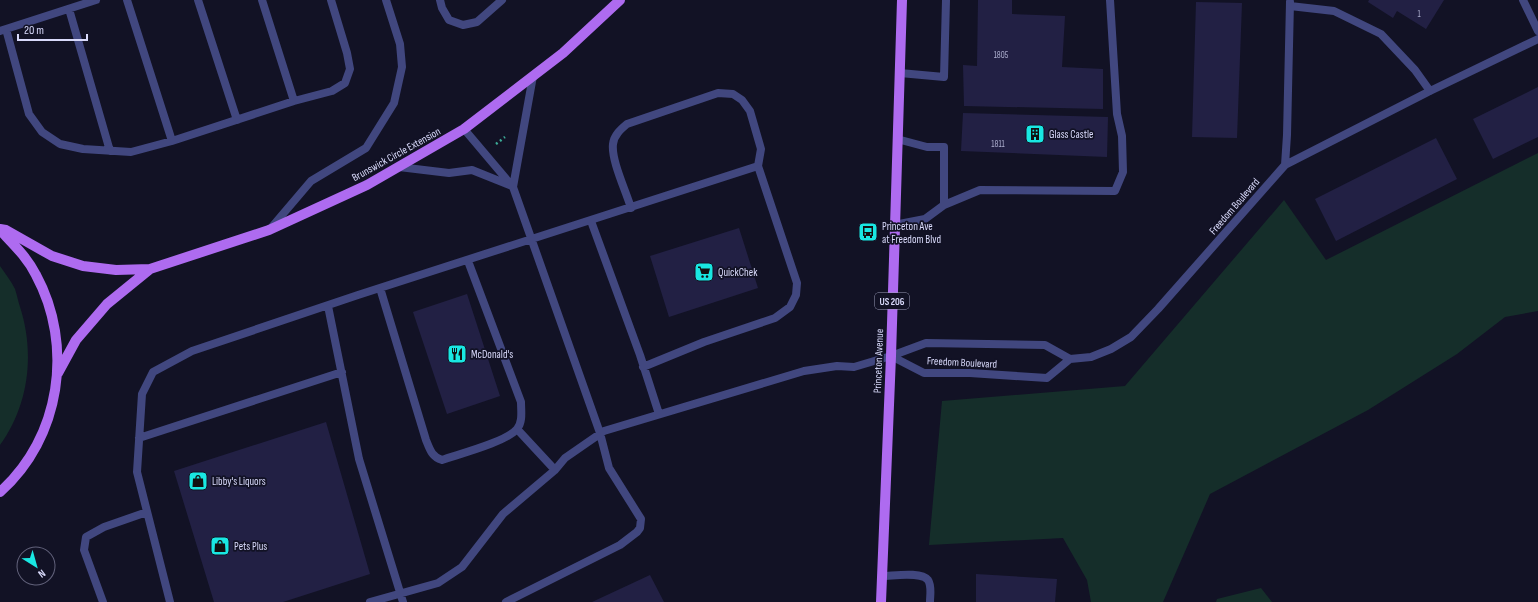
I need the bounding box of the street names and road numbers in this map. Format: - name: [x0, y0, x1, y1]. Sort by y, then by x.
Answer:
- street label: Brunswick Circle Extension: [350, 125, 443, 184]
- street label: Freedom Boulevard: [1206, 175, 1263, 237]
- road number: US 206: [875, 293, 909, 309]
- street label: Princeton Avenue: [871, 329, 886, 393]
- street label: Freedom Boulevard: [927, 354, 998, 371]

